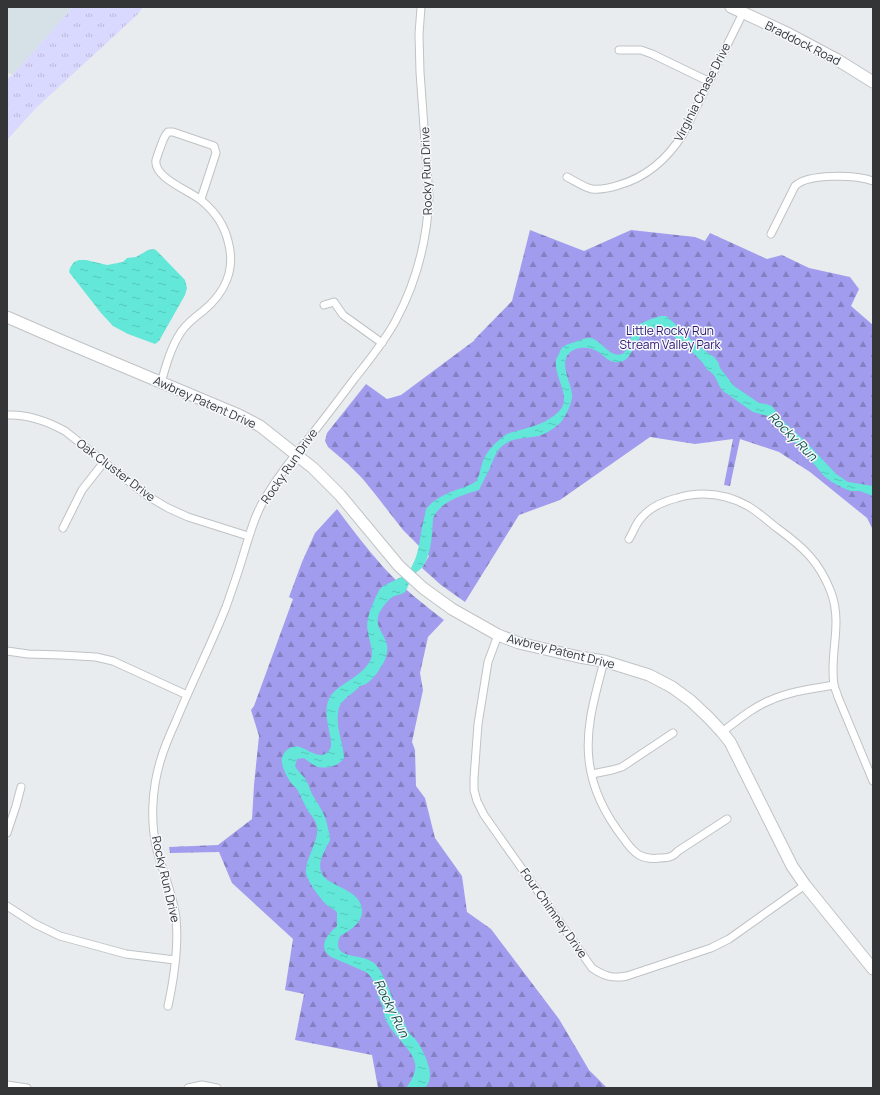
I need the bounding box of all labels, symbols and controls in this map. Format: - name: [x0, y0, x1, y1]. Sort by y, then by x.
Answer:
- street label: Braddock Road: [762, 17, 844, 69]
- street label: Virginia Chase Drive: [670, 40, 734, 144]
- street label: Rocky Run Drive: [416, 127, 436, 215]
- park label: Little Rocky Run Stream Valley Park: [619, 322, 722, 353]
- street label: Awbrey Patent Drive: [151, 372, 259, 432]
- water label: Rocky Run: [764, 407, 822, 465]
- street label: Rocky Run Drive: [257, 425, 321, 507]
- street label: Oak Cluster Drive: [73, 435, 159, 505]
- street label: Awbrey Patent Drive: [505, 629, 617, 673]
- street label: Rocky Run Drive: [148, 834, 184, 924]
- street label: Four Chimney Drive: [517, 865, 591, 961]
- water label: Rocky Run: [370, 976, 414, 1041]

